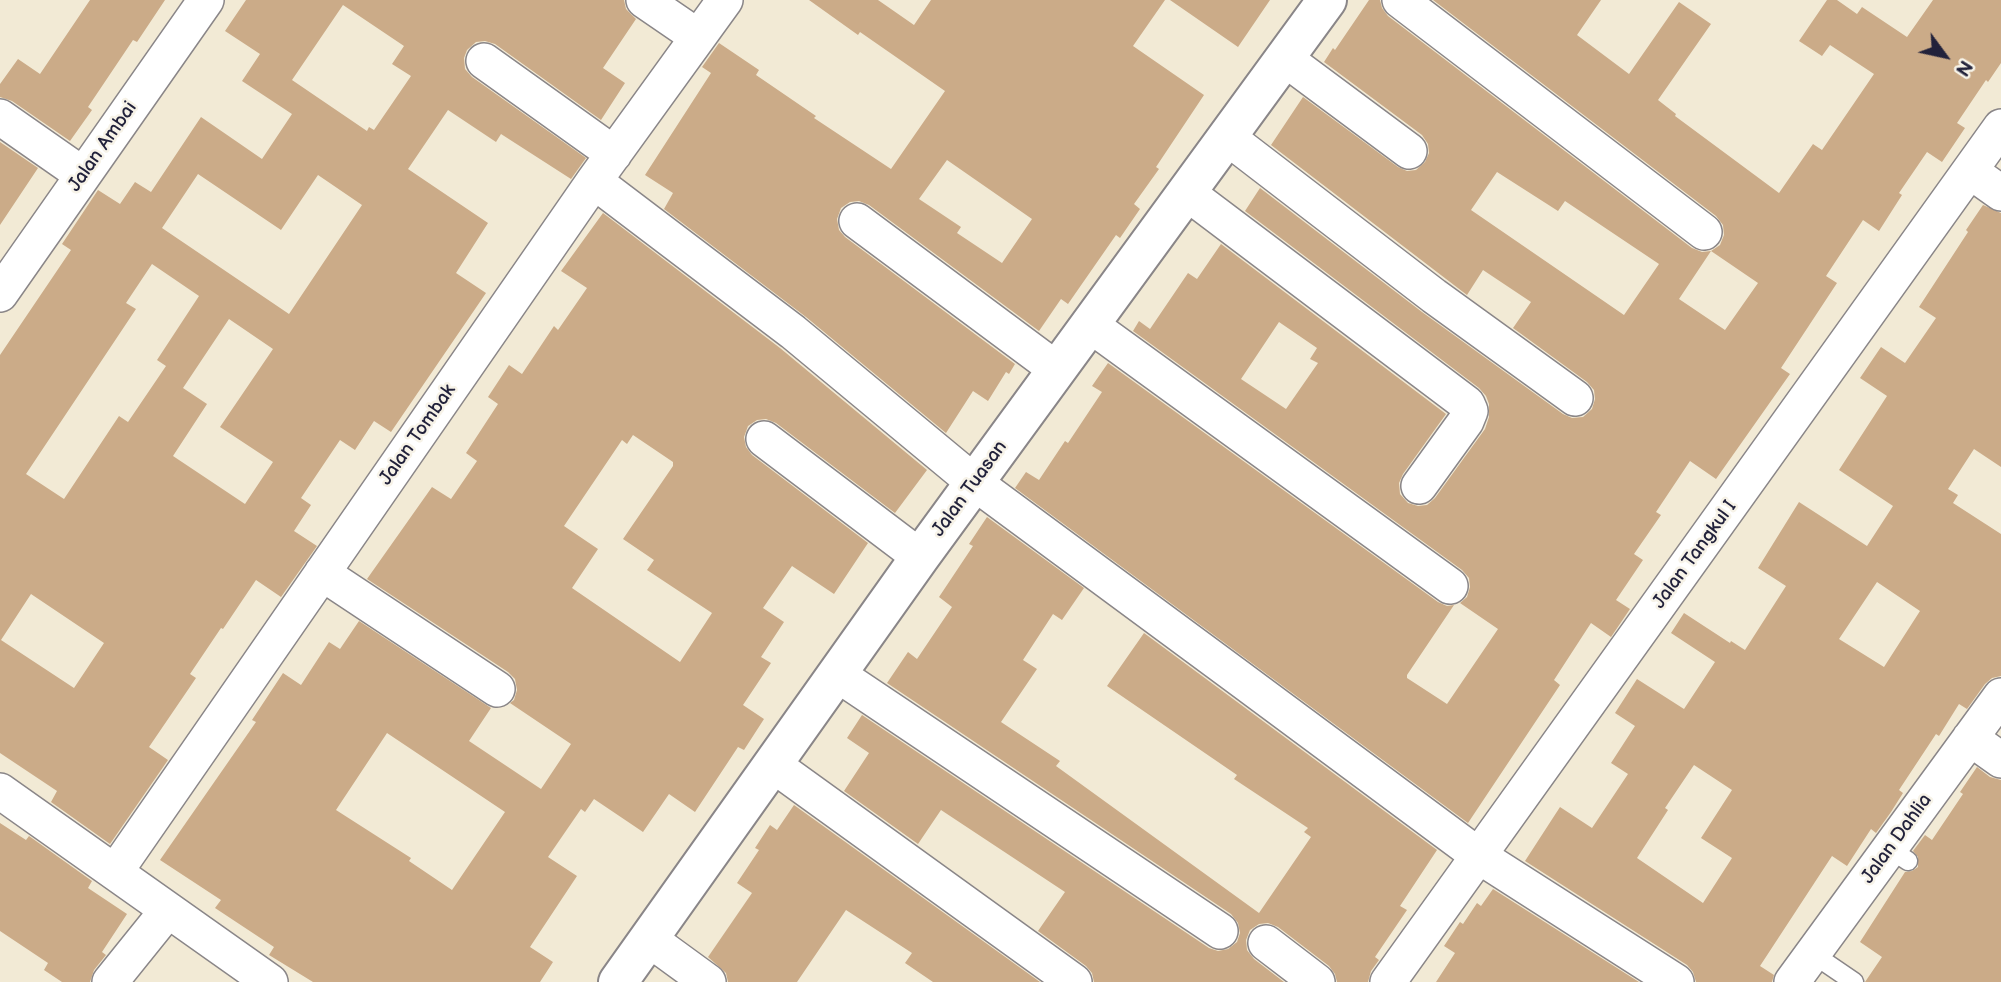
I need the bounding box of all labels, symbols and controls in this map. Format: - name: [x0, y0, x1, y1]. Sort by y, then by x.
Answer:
- north arrow: [1910, 21, 1980, 91]
- text: N: [1949, 55, 1977, 80]
- street label: Jalan Ambai: [64, 98, 142, 196]
- street label: Jalan Tombak: [375, 380, 461, 490]
- street label: Jalan Tuasan: [928, 437, 1012, 541]
- street label: Jalan Tangkul I: [1648, 497, 1742, 613]
- street label: Jalan Dahlia: [1857, 790, 1937, 888]

